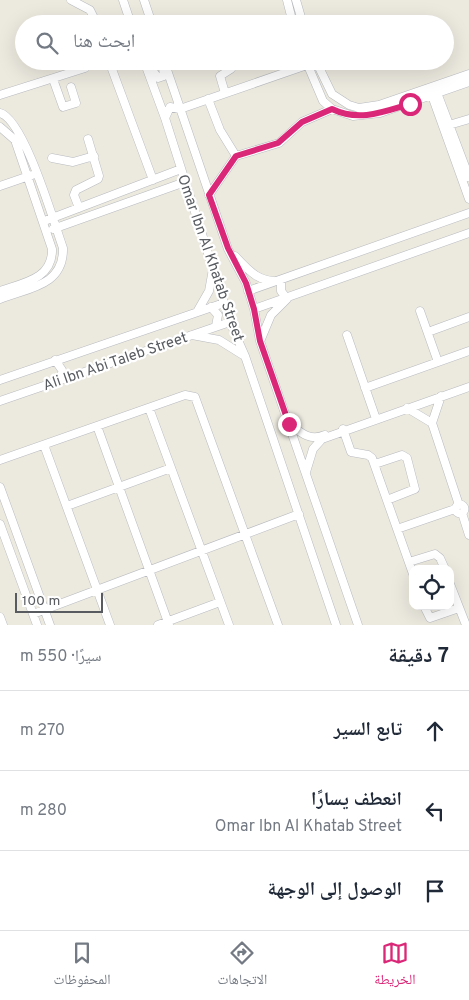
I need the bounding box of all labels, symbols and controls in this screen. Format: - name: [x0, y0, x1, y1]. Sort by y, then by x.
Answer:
- search box: [15, 15, 454, 70]
- icon: search: [33, 29, 61, 57]
- text: ابحث هنا: [73, 30, 135, 54]
- route start: [399, 93, 422, 116]
- street label: Omar Ibn Al Khatab Street: [172, 172, 247, 345]
- street label: Ali Ibn Abi Taleb Street: [41, 329, 190, 396]
- route end: [278, 413, 301, 436]
- map controls: [409, 565, 454, 610]
- button: locate: [409, 565, 454, 610]
- scale bar: [15, 590, 102, 613]
- text: 100 m: [22, 593, 60, 610]
- text: 7 دقيقة: [388, 643, 449, 670]
- text: سيرًا · 550 m: [20, 647, 102, 667]
- icon: ahead: [421, 717, 449, 745]
- text: تابع السير: [334, 718, 402, 742]
- text: 270 m: [20, 721, 65, 741]
- text: انعطف يسارًا: [311, 788, 402, 812]
- icon: left: [421, 797, 449, 825]
- text: 280 m: [20, 801, 67, 821]
- text: Omar Ibn Al Khatab Street: [215, 817, 402, 837]
- icon: arrive: [421, 877, 449, 905]
- text: الوصول إلى الوجهة: [268, 878, 402, 902]
- tab: المحفوظات: [54, 939, 110, 993]
- tab: الاتجاهات: [218, 939, 267, 993]
- tab: الخريطة: [374, 939, 415, 993]

